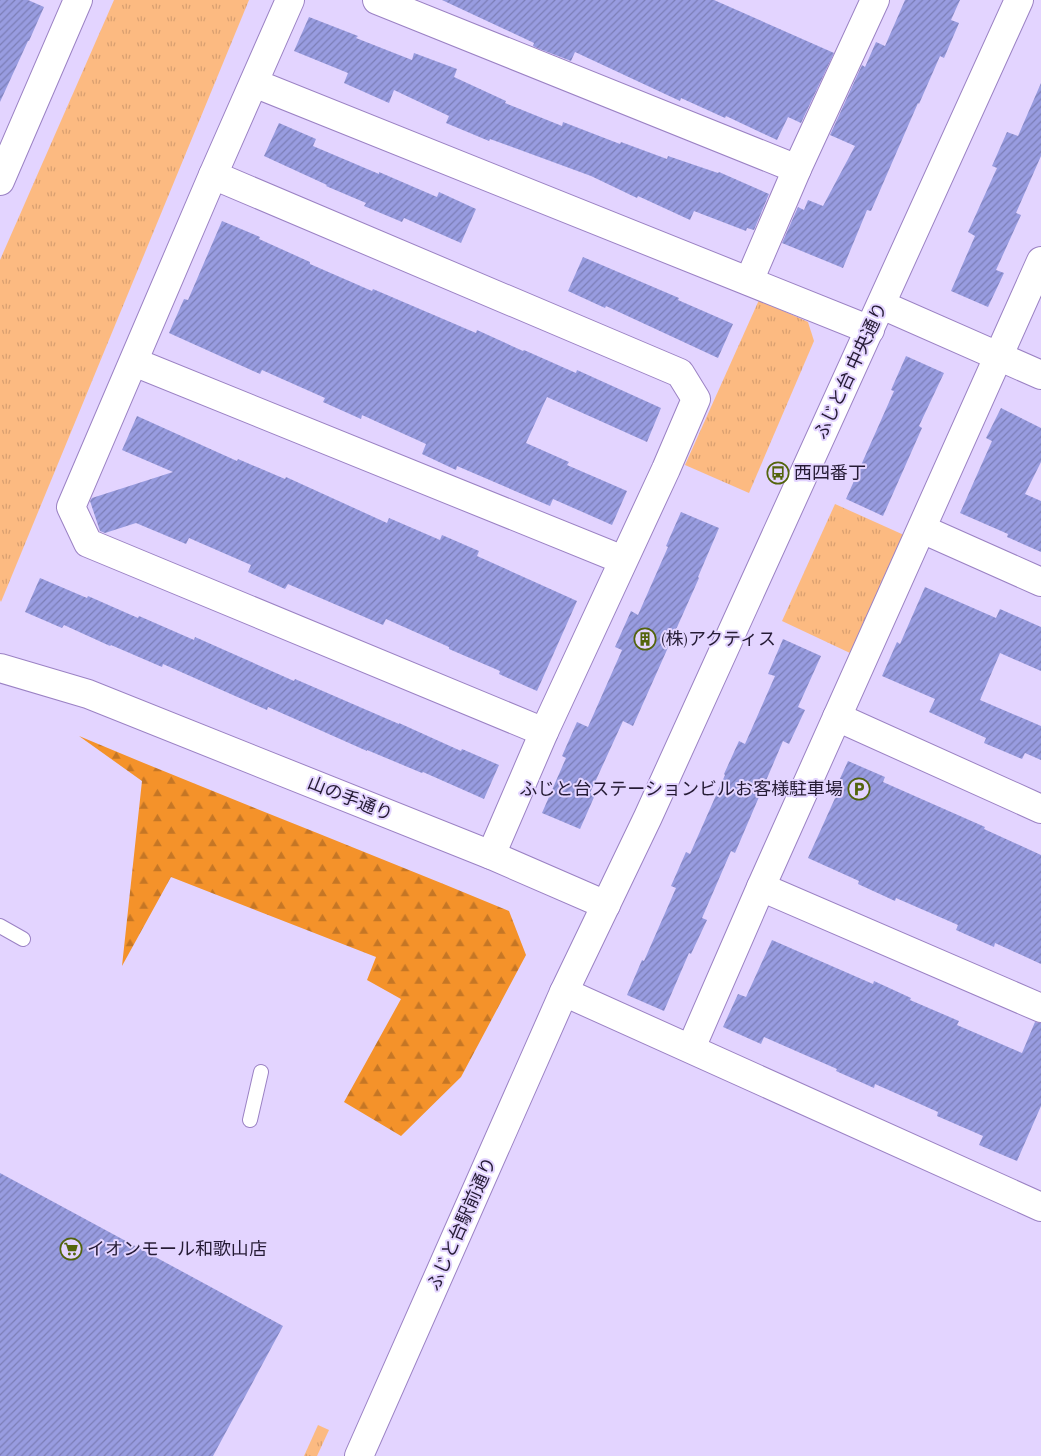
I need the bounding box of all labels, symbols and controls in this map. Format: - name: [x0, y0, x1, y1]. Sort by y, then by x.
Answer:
- street label: ふじと台 中央通り: [807, 298, 895, 444]
- place label: 西四番丁: [794, 460, 866, 487]
- bus stop icon: 西四番丁: [766, 461, 790, 485]
- place label: (株)アクティス: [661, 626, 776, 653]
- building icon: (株)アクティス: [633, 627, 657, 651]
- street label: 山の手通り: [303, 770, 397, 828]
- place label: ふじと台ステーションビルお客様駐車場: [519, 776, 843, 803]
- parking icon: ふじと台ステーションビルお客様駐車場: [847, 777, 871, 801]
- street label: ふじと台駅前通り: [420, 1153, 504, 1295]
- place label: イオンモール和歌山店: [87, 1236, 267, 1263]
- supermarket icon: イオンモール和歌山店: [59, 1237, 83, 1261]

